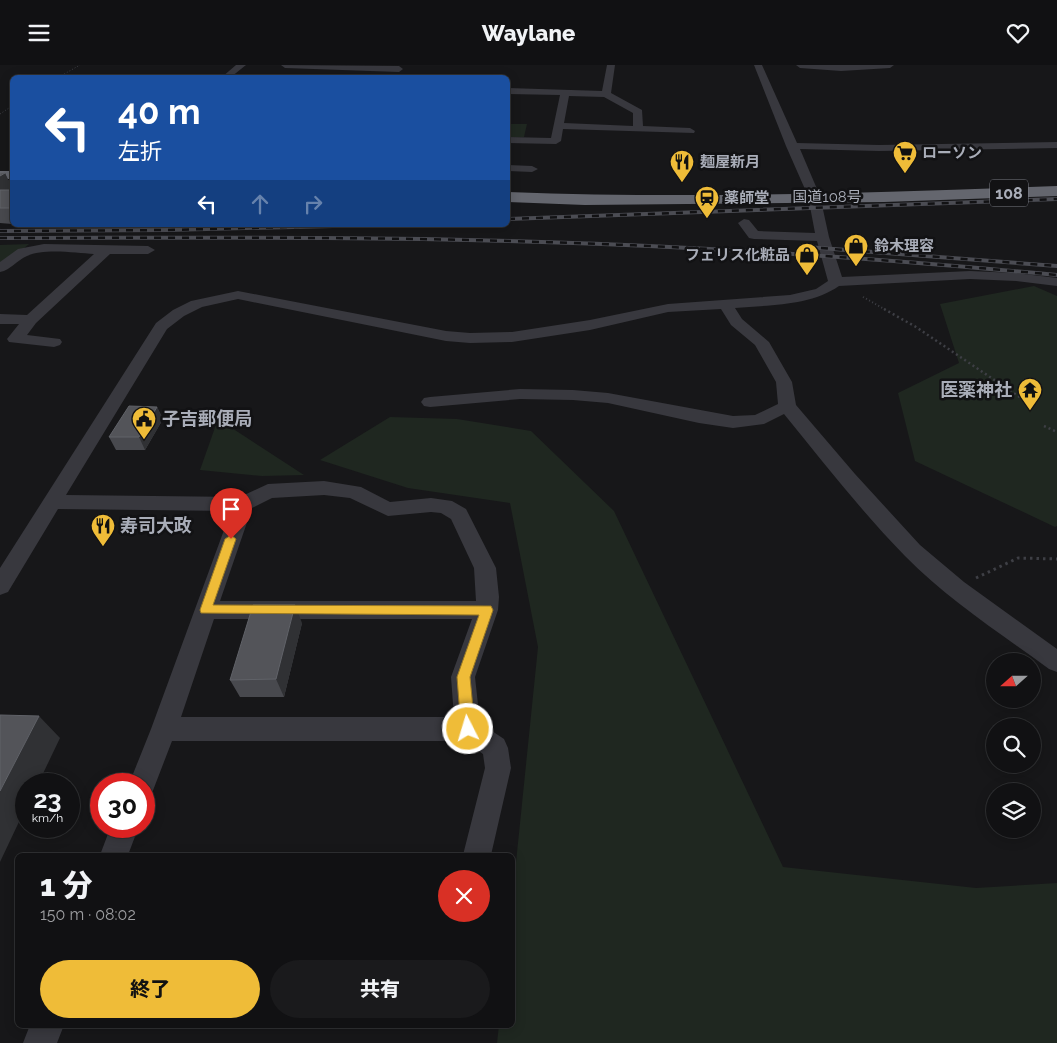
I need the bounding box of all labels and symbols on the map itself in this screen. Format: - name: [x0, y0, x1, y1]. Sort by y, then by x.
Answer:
- supermarket icon: ローソン: [892, 140, 918, 174]
- place label: ローソン: [922, 144, 982, 162]
- restaurant icon: 麺屋新月: [669, 149, 695, 183]
- place label: 麺屋新月: [700, 153, 760, 171]
- road number: 108: [990, 180, 1028, 207]
- station icon: 薬師堂: [694, 185, 720, 219]
- street label: 国道108号: [792, 188, 862, 206]
- place label: 薬師堂: [724, 189, 769, 207]
- shop icon: 鈴木理容: [843, 233, 869, 267]
- place label: 鈴木理容: [874, 237, 934, 255]
- shop icon: フェリス化粧品: [794, 242, 820, 276]
- place label: フェリス化粧品: [685, 246, 790, 264]
- temple icon: 医薬神社: [1017, 377, 1043, 411]
- place label: 医薬神社: [940, 379, 1012, 400]
- public building icon: 子吉郵便局: [131, 406, 157, 440]
- place label: 子吉郵便局: [162, 408, 252, 429]
- pin: [210, 488, 252, 539]
- restaurant icon: 寿司大政: [90, 513, 116, 547]
- place label: 寿司大政: [120, 515, 192, 536]
- north arrow: [986, 653, 1041, 707]
- position arrow: [441, 702, 493, 754]
- speed limit sign: 30: [90, 773, 155, 838]

